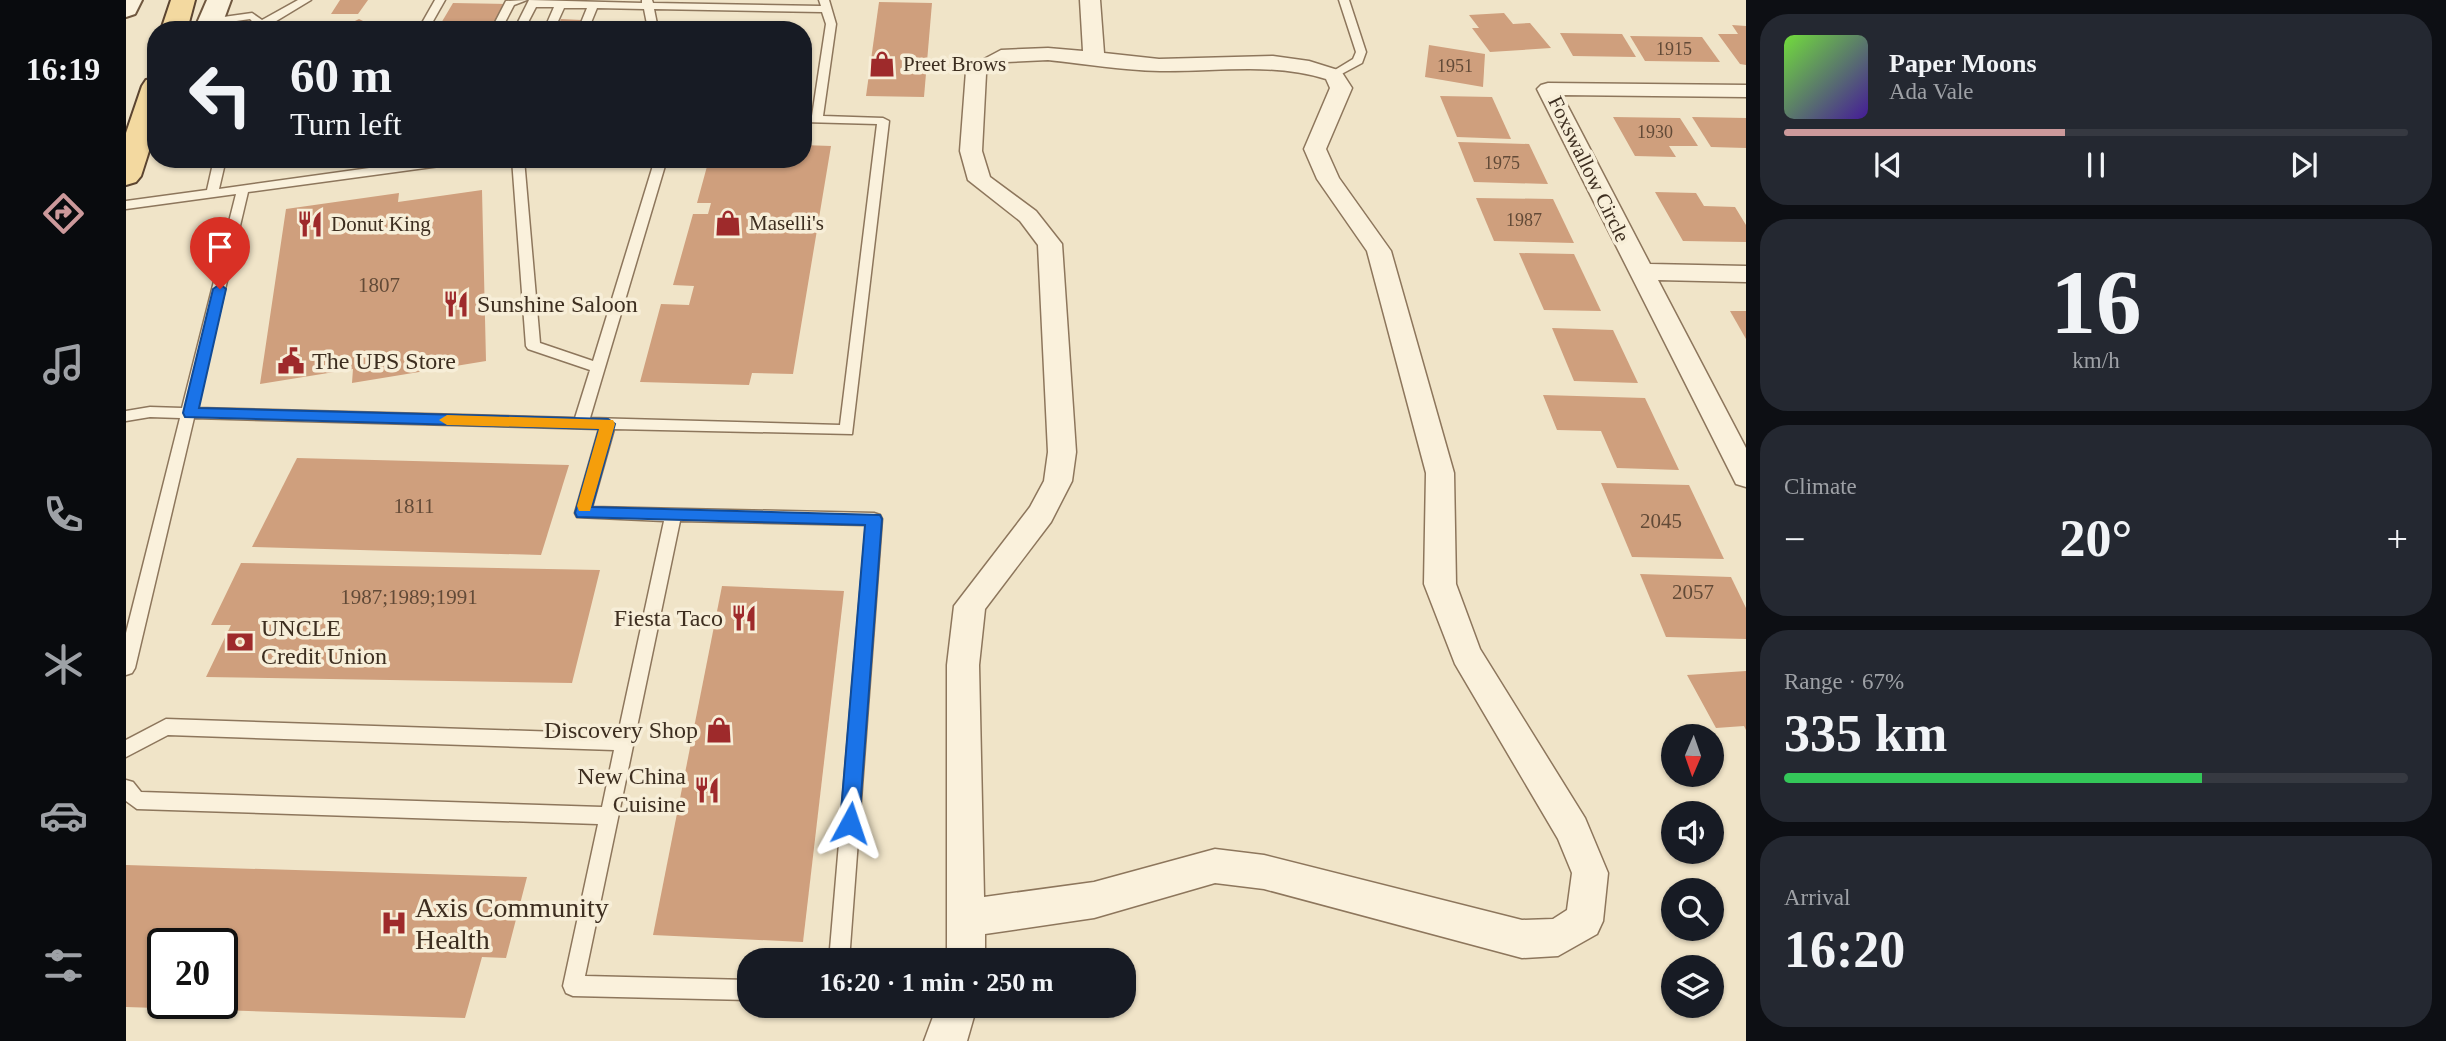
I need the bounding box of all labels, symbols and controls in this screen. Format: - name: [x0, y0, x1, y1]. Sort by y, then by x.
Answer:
- house number: 1915: [1656, 39, 1692, 59]
- text: 60 m: [290, 48, 392, 103]
- icon: left: [175, 49, 266, 140]
- shop icon: Preet Brows: [867, 49, 897, 79]
- text: Paper Moons: [1889, 49, 2037, 78]
- text: 16:19: [26, 51, 100, 87]
- place label: Preet Brows: [903, 52, 1006, 76]
- house number: 1951: [1437, 56, 1473, 76]
- text: Ada Vale: [1889, 79, 1974, 104]
- street label: Foxswallow Circle: [1543, 92, 1635, 246]
- text: Turn left: [290, 106, 402, 142]
- house number: 1930: [1637, 122, 1673, 142]
- icon: previous: [1869, 146, 1907, 184]
- icon: pause: [2077, 146, 2115, 184]
- icon: next: [2285, 146, 2323, 184]
- house number: 1975: [1484, 153, 1520, 173]
- icon: directions: [39, 189, 88, 238]
- shop icon: Maselli's: [713, 208, 743, 238]
- restaurant icon: Donut King: [295, 209, 325, 239]
- house number: 1987: [1506, 210, 1542, 230]
- place label: Maselli's: [749, 211, 824, 235]
- place label: Donut King: [331, 212, 431, 236]
- pin: [190, 217, 250, 289]
- icon: arrive: [201, 228, 239, 266]
- text: 16: [2051, 252, 2142, 353]
- house number: 1807: [358, 273, 400, 297]
- restaurant icon: Sunshine Saloon: [441, 289, 471, 319]
- place label: Sunshine Saloon: [477, 291, 638, 317]
- icon: music: [39, 340, 88, 389]
- public building icon: The UPS Store: [276, 346, 306, 376]
- place label: The UPS Store: [312, 348, 456, 374]
- text: km/h: [2072, 348, 2120, 373]
- text: Climate: [1784, 474, 1857, 499]
- icon: phone: [39, 490, 88, 539]
- house number: 1811: [393, 494, 435, 518]
- house number: 2045: [1640, 509, 1682, 533]
- text: 20°: [2060, 510, 2132, 567]
- text: −: [1784, 518, 1805, 560]
- text: +: [2387, 518, 2408, 560]
- house number: 2057: [1672, 580, 1714, 604]
- house number: 1987;1989;1991: [340, 585, 478, 609]
- restaurant icon: Fiesta Taco: [729, 603, 759, 633]
- place label: Fiesta Taco: [614, 605, 723, 631]
- place label: UNCLE Credit Union: [261, 615, 387, 669]
- bank icon: UNCLE Credit Union: [225, 627, 255, 657]
- icon: climate: [39, 640, 88, 689]
- text: Range · 67%: [1784, 669, 1904, 694]
- text: 335 km: [1784, 705, 1947, 762]
- shop icon: Discovery Shop: [704, 715, 734, 745]
- place label: Discovery Shop: [544, 717, 698, 743]
- north arrow: [1661, 724, 1724, 788]
- map controls: [1661, 724, 1724, 1018]
- place label: New China Cuisine: [577, 763, 686, 817]
- restaurant icon: New China Cuisine: [692, 775, 722, 805]
- position arrow: [813, 786, 887, 860]
- icon: car: [39, 791, 88, 840]
- button: sound: [1661, 801, 1724, 864]
- button: search: [1661, 878, 1724, 941]
- text: Arrival: [1784, 885, 1850, 910]
- place label: Axis Community Health: [415, 892, 609, 955]
- hospital icon: Axis Community Health: [379, 908, 409, 938]
- text: 16:20: [1784, 921, 1905, 978]
- speed limit sign: 20: [147, 928, 238, 1019]
- icon: filters: [39, 941, 88, 990]
- button: layers: [1661, 955, 1724, 1018]
- text: 16:20 · 1 min · 250 m: [820, 968, 1054, 997]

